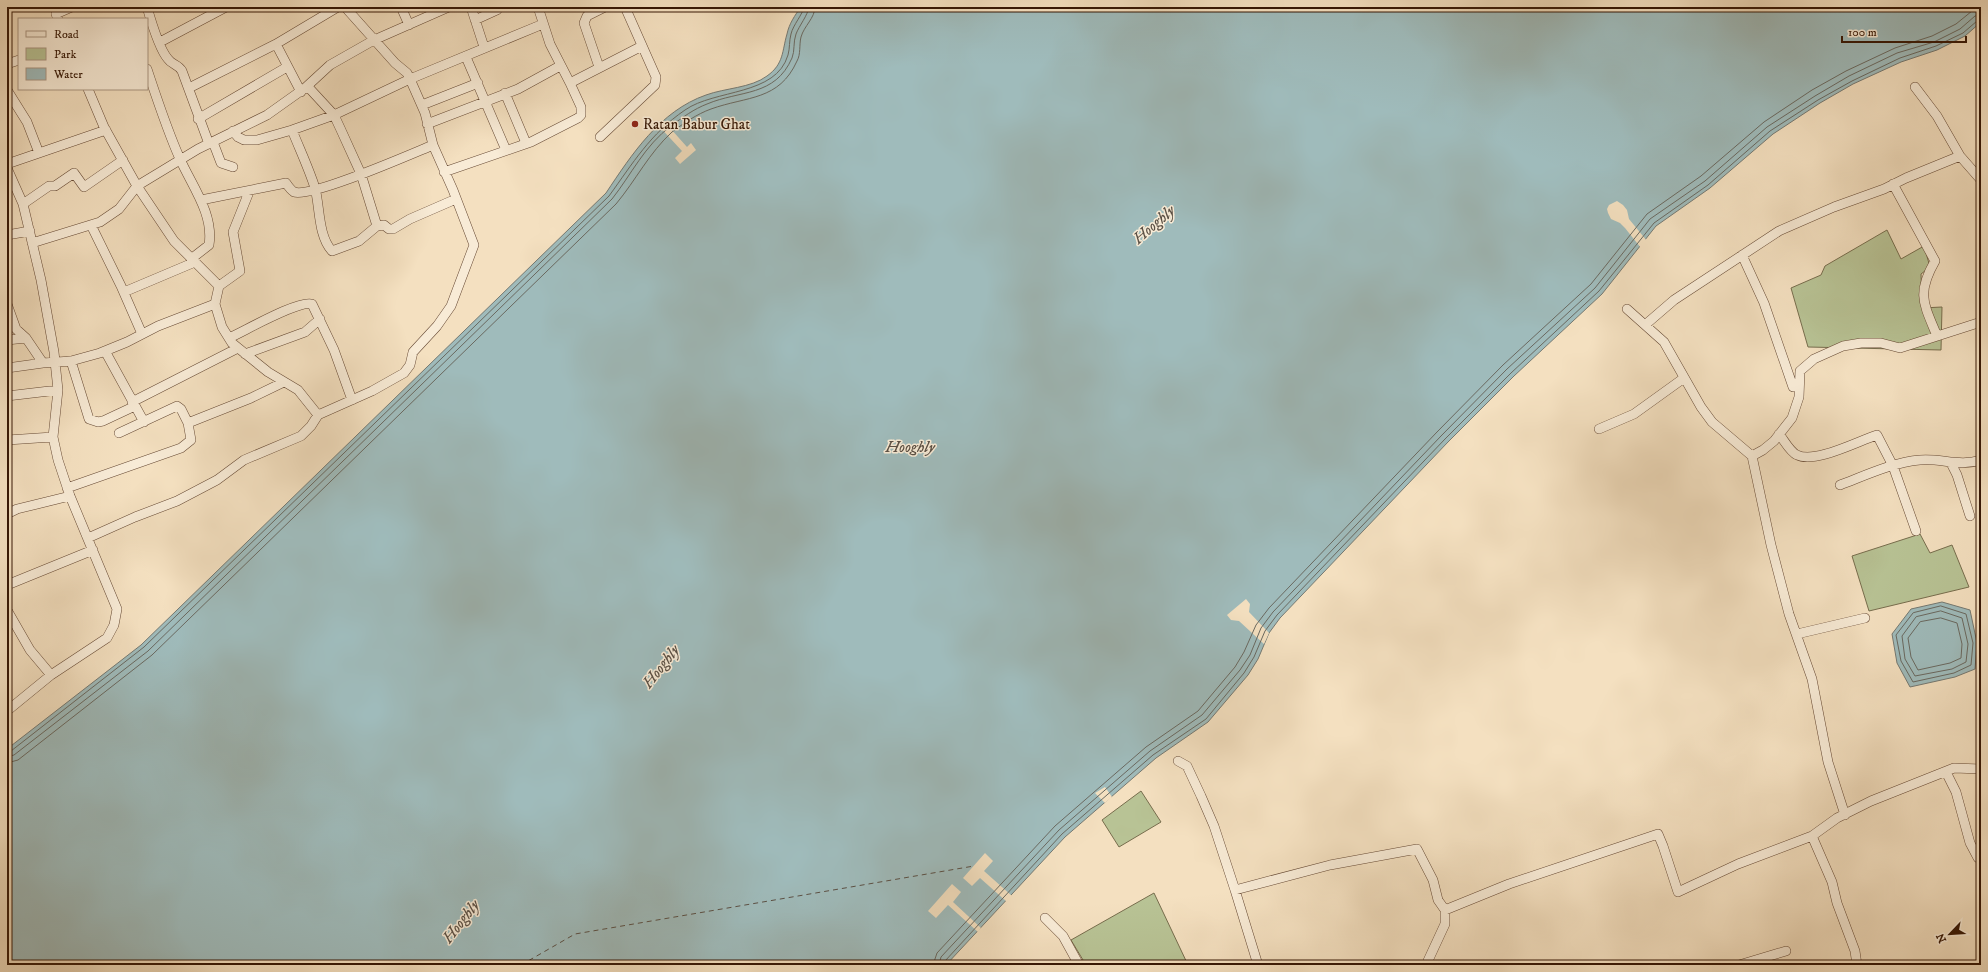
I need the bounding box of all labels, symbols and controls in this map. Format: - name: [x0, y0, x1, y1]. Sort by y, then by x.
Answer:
- legend: [18, 18, 148, 90]
- scale bar: [1842, 18, 1966, 44]
- text: 100 m: [1848, 25, 1877, 40]
- text: Road: [54, 27, 79, 42]
- text: Park: [54, 47, 76, 62]
- text: Water: [53, 67, 83, 82]
- place label: Ratan Babur Ghat: [643, 115, 750, 134]
- marker: Ratan Babur Ghat: [630, 119, 640, 129]
- water label: Hooghly: [1128, 200, 1180, 249]
- water label: Hooghly: [884, 437, 937, 457]
- water label: Hooghly: [637, 640, 685, 693]
- water label: Hooghly: [437, 895, 485, 948]
- north arrow: [1930, 914, 1970, 954]
- text: N: [1934, 931, 1950, 945]

